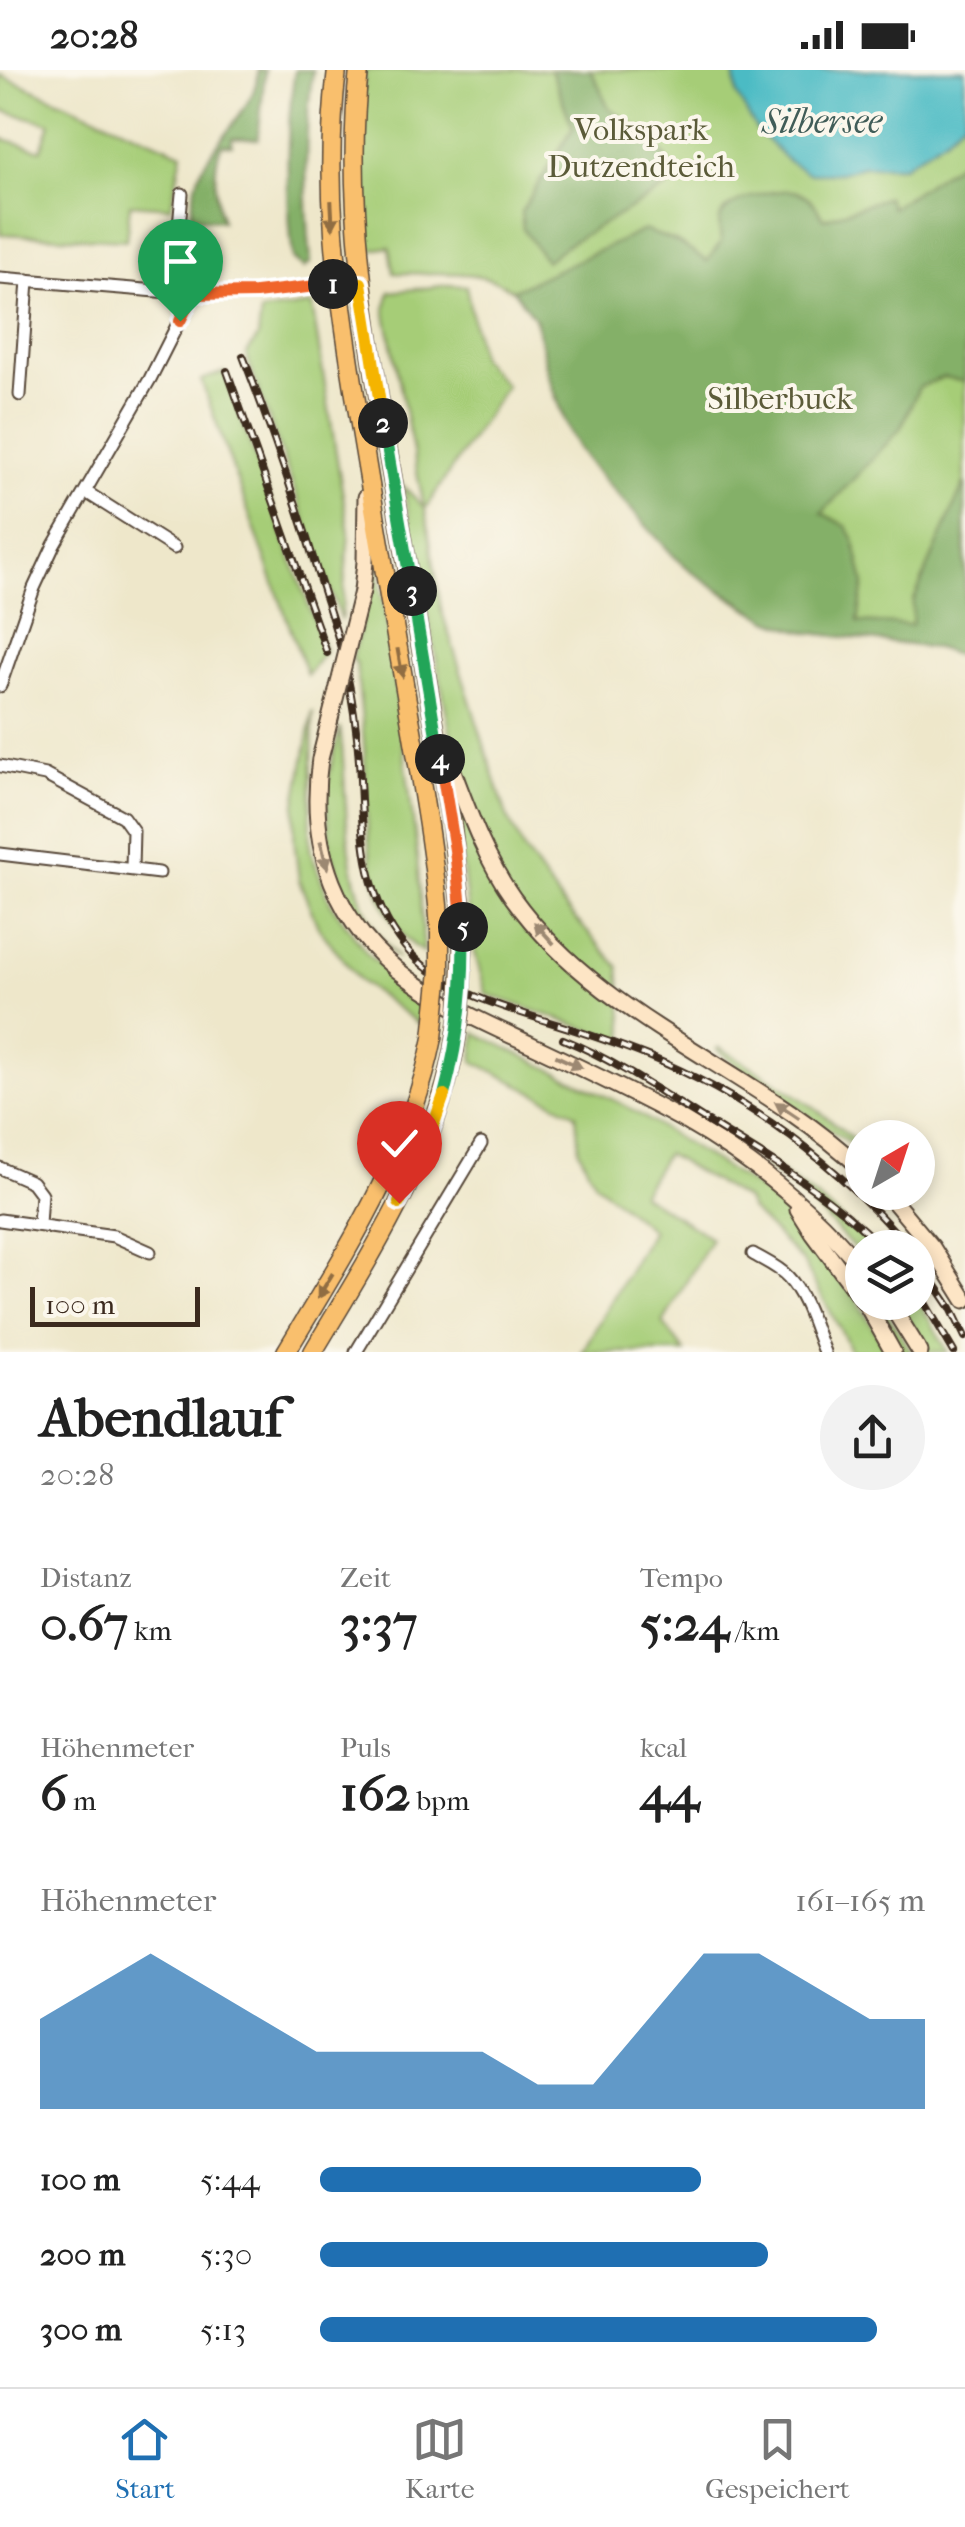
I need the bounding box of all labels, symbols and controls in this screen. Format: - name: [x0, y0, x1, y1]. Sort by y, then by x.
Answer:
- text: 20:28: [50, 13, 138, 58]
- water label: Silbersee: [761, 101, 883, 142]
- park label: Volkspark Dutzendteich: [547, 111, 735, 185]
- one-way arrow: [324, 200, 340, 232]
- pin: [138, 219, 223, 322]
- icon: arrive: [153, 234, 208, 289]
- pin: 1: [308, 259, 358, 309]
- text: 1: [328, 267, 338, 300]
- park label: Silberbuck: [707, 380, 853, 417]
- pin: 2: [358, 398, 408, 448]
- text: 2: [376, 406, 390, 439]
- pin: 3: [387, 566, 437, 616]
- text: 3: [406, 574, 418, 607]
- one-way arrow: [393, 648, 408, 679]
- pin: 4: [415, 734, 465, 784]
- text: 4: [432, 742, 448, 775]
- one-way arrow: [316, 840, 332, 871]
- pin: 5: [438, 902, 488, 952]
- text: 5: [457, 910, 469, 943]
- one-way arrow: [533, 921, 555, 946]
- one-way arrow: [555, 1054, 584, 1071]
- pin: [357, 1101, 442, 1204]
- one-way arrow: [773, 1101, 800, 1120]
- icon: check: [372, 1116, 427, 1171]
- north arrow: [845, 1120, 935, 1210]
- map controls: [845, 1120, 935, 1320]
- button: layers: [845, 1230, 935, 1320]
- one-way arrow: [317, 1272, 334, 1300]
- scale bar: [30, 1282, 200, 1326]
- text: 100 m: [45, 1288, 115, 1321]
- button: share: [820, 1385, 925, 1490]
- text: Abendlauf: [40, 1386, 283, 1450]
- text: 20:28: [40, 1456, 114, 1493]
- text: Distanz: [40, 1561, 132, 1594]
- text: Zeit: [340, 1561, 391, 1594]
- text: Tempo: [640, 1561, 723, 1594]
- text: 0.67: [40, 1594, 128, 1653]
- text: 3:37: [340, 1594, 417, 1653]
- text: 5:24: [640, 1594, 729, 1653]
- text: km: [128, 1614, 172, 1647]
- text: /km: [729, 1614, 779, 1647]
- text: Höhenmeter: [40, 1731, 194, 1764]
- text: Puls: [340, 1731, 391, 1764]
- text: kcal: [640, 1731, 687, 1764]
- text: 6: [40, 1764, 67, 1823]
- text: 162: [340, 1764, 410, 1823]
- text: 44: [640, 1764, 699, 1823]
- text: m: [67, 1784, 96, 1817]
- text: bpm: [410, 1784, 469, 1817]
- text: Höhenmeter: [40, 1882, 216, 1919]
- text: 161–165 m: [795, 1882, 925, 1919]
- text: 100 m: [40, 2161, 120, 2198]
- text: 5:44: [200, 2161, 260, 2198]
- text: 200 m: [40, 2236, 125, 2273]
- text: 5:30: [200, 2236, 252, 2273]
- text: 300 m: [40, 2311, 122, 2348]
- text: 5:13: [200, 2311, 246, 2348]
- tab: Start: [115, 2412, 175, 2505]
- tab: Karte: [405, 2412, 475, 2505]
- tab: Gespeichert: [705, 2412, 850, 2505]

